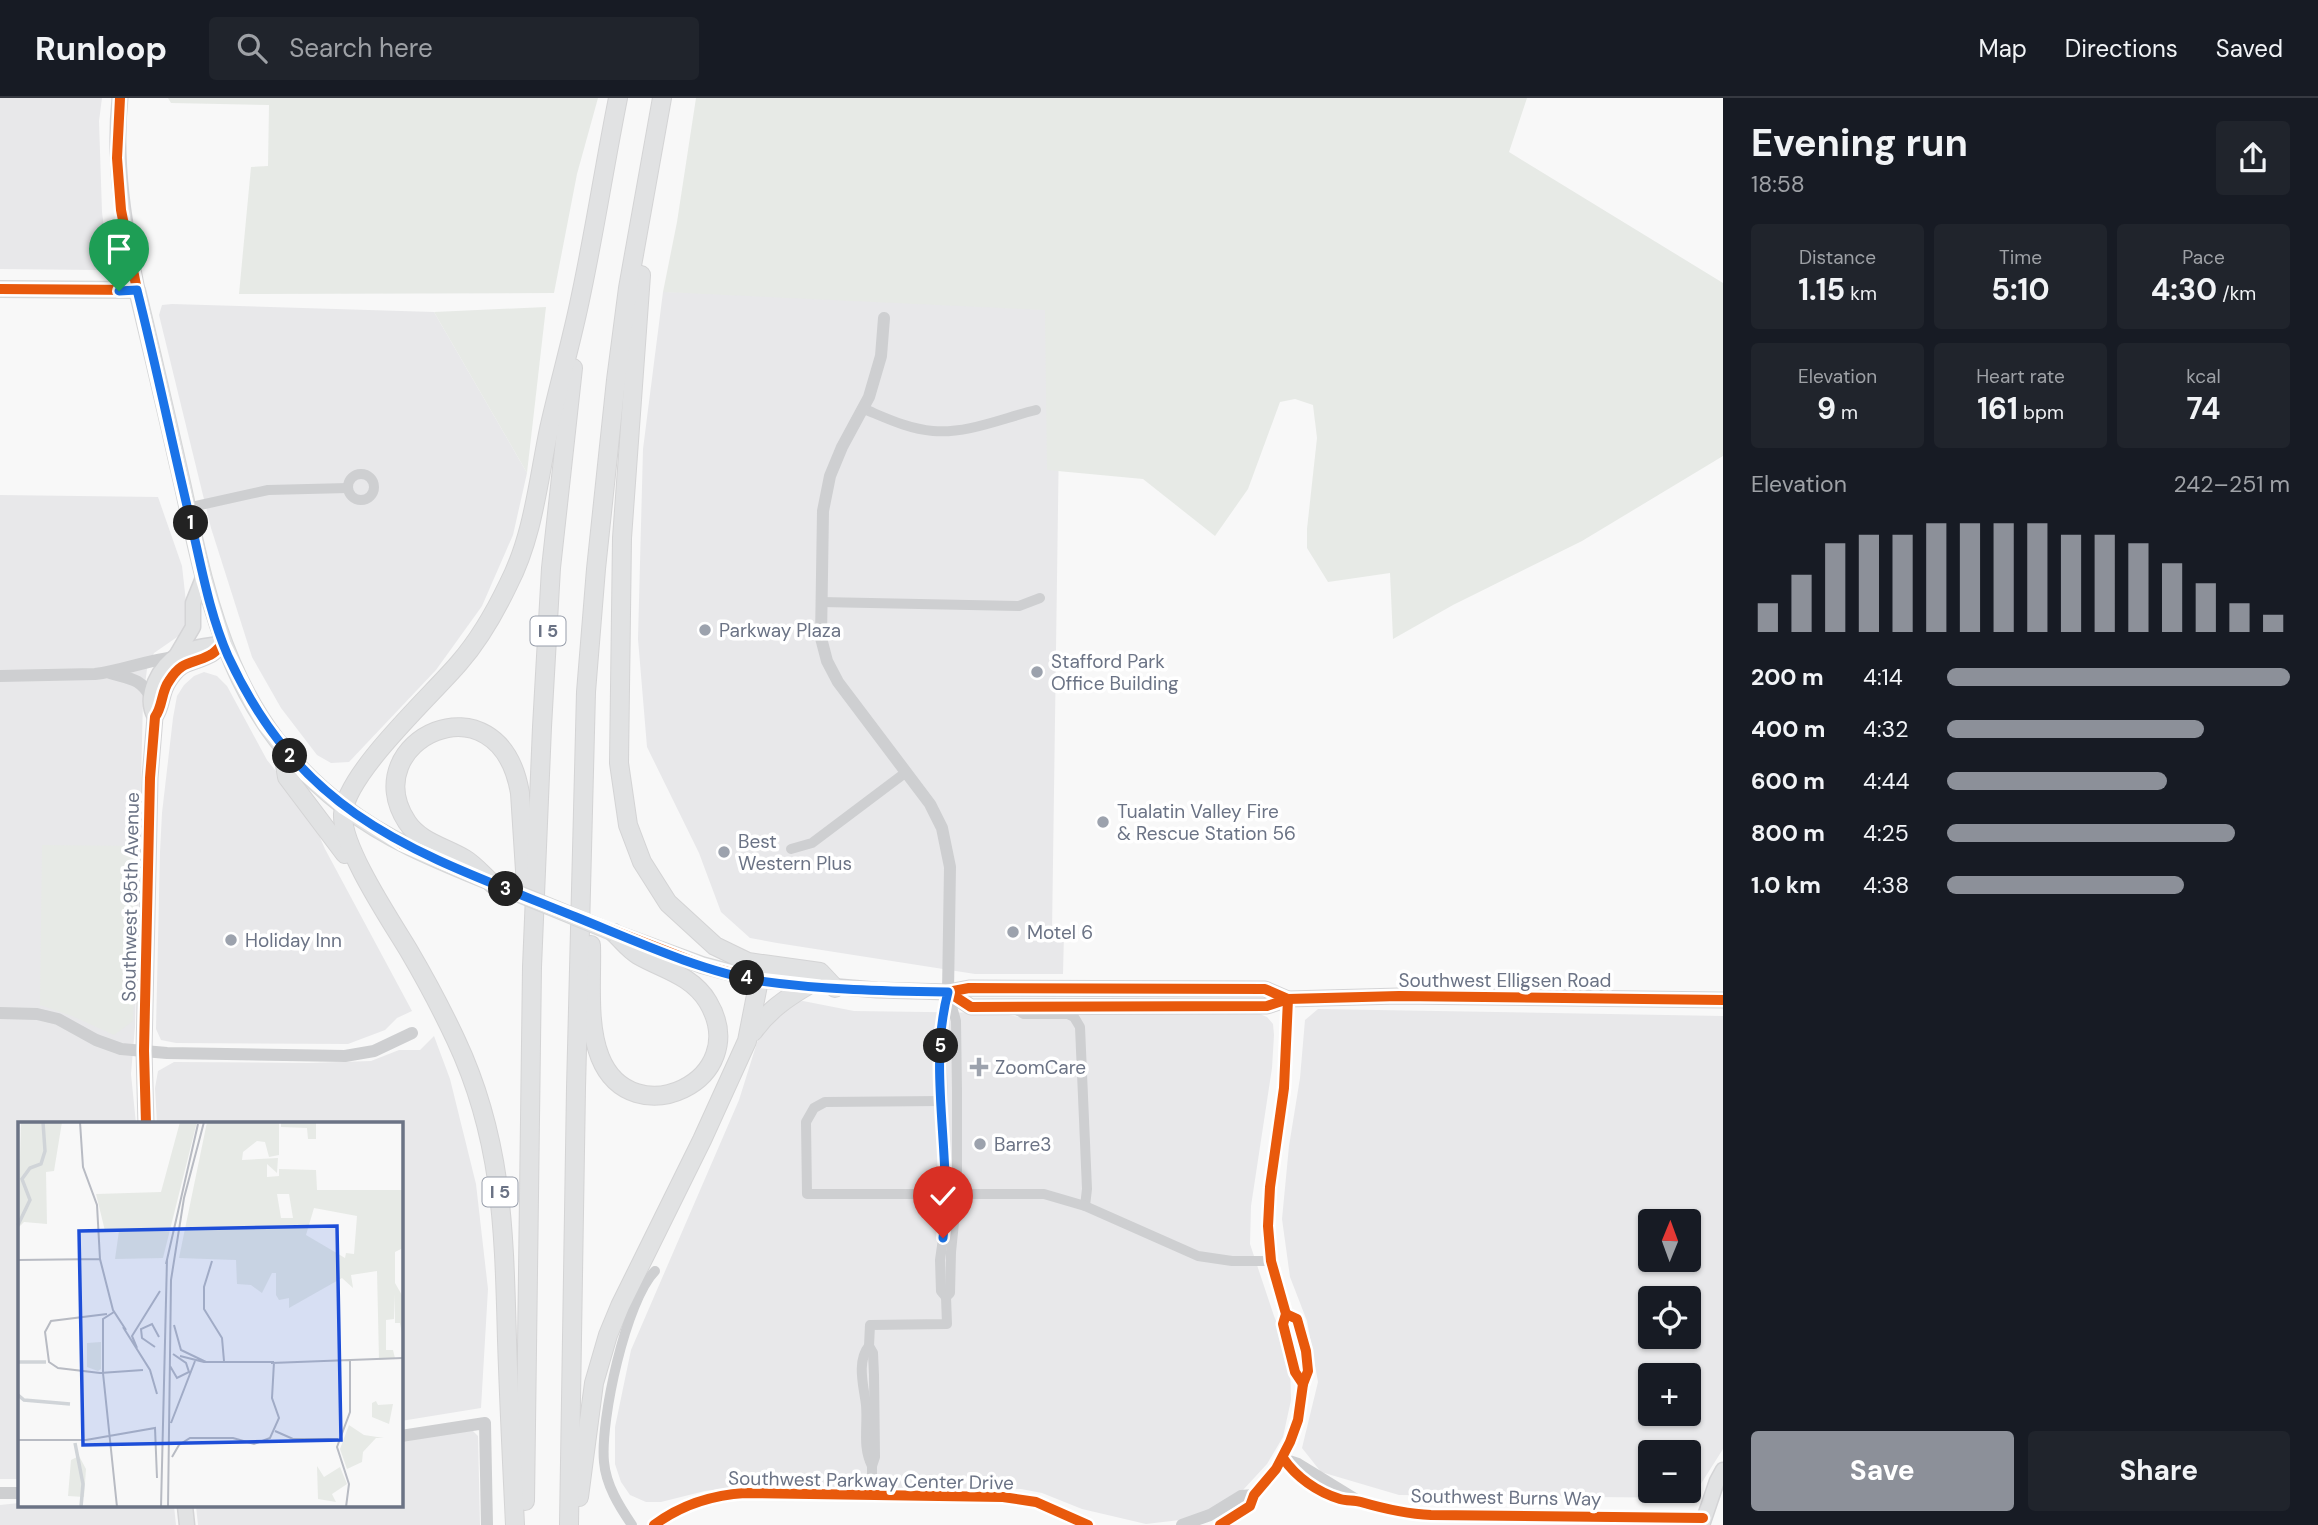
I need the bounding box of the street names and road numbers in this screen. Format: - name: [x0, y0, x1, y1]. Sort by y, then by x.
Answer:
- road number: I 5: [530, 616, 566, 646]
- street label: Southwest 95th Avenue: [116, 792, 145, 1002]
- street label: Southwest Elligsen Road: [1399, 968, 1612, 993]
- road number: I 5: [482, 1177, 518, 1206]
- street label: Southwest Parkway Center Drive: [728, 1466, 1014, 1495]
- street label: Southwest Burns Way: [1410, 1483, 1602, 1512]

